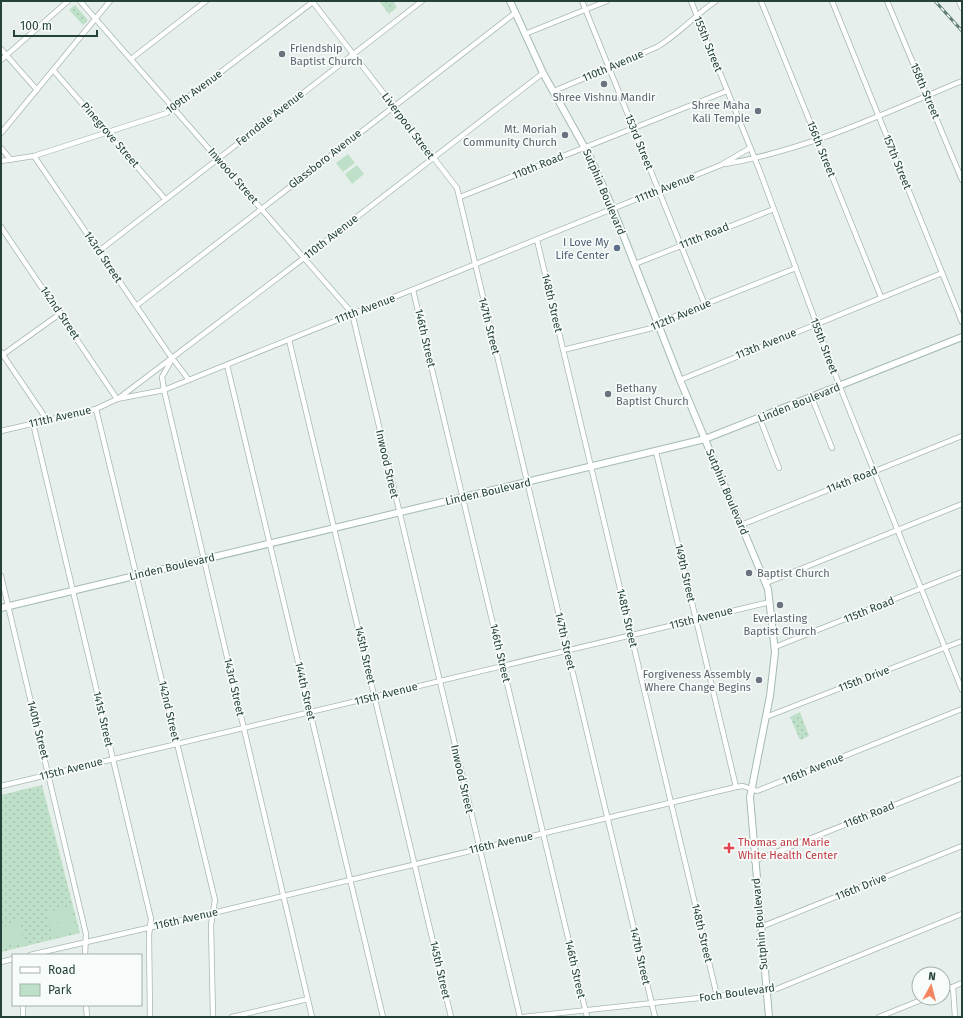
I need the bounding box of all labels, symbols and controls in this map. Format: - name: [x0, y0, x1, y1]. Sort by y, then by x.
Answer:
- scale bar: [14, 12, 97, 38]
- street label: 155th Street: [691, 14, 725, 74]
- text: 100 m: [20, 19, 52, 33]
- place label: Friendship Baptist Church: [290, 42, 363, 68]
- street label: 110th Avenue: [580, 47, 646, 85]
- marker: Friendship Baptist Church: [277, 49, 287, 59]
- street label: 158th Street: [907, 61, 943, 121]
- street label: 109th Avenue: [163, 67, 225, 117]
- marker: Shree Vishnu Mandir: [599, 79, 609, 89]
- street label: Ferndale Avenue: [233, 87, 307, 149]
- street label: Liverpool Street: [379, 90, 437, 162]
- place label: Shree Vishnu Mandir: [553, 91, 656, 104]
- place label: Shree Maha Kali Temple: [692, 99, 750, 125]
- street label: Pinegrove Street: [78, 100, 142, 170]
- marker: Shree Maha Kali Temple: [753, 106, 763, 116]
- street label: 153rd Street: [622, 112, 656, 172]
- street label: 156th Street: [804, 119, 838, 179]
- place label: Mt. Moriah Community Church: [463, 123, 557, 149]
- street label: Glassboro Avenue: [286, 127, 364, 191]
- marker: Mt. Moriah Community Church: [560, 130, 570, 140]
- street label: 157th Street: [880, 133, 914, 191]
- street label: Inwood Street: [205, 145, 261, 207]
- street label: Sutphin Boulevard: [580, 147, 628, 237]
- street label: 110th Road: [510, 150, 566, 182]
- street label: 111th Avenue: [633, 170, 697, 206]
- street label: 110th Avenue: [301, 212, 361, 262]
- street label: 111th Road: [677, 220, 731, 252]
- street label: 143rd Street: [81, 229, 125, 285]
- place label: I Love My Life Center: [556, 236, 610, 262]
- marker: I Love My Life Center: [612, 243, 622, 253]
- street label: 148th Street: [539, 272, 565, 334]
- street label: 142nd Street: [37, 284, 83, 342]
- street label: 111th Avenue: [333, 291, 397, 327]
- street label: 147th Street: [476, 296, 502, 356]
- street label: 112th Avenue: [649, 296, 713, 334]
- street label: 146th Street: [412, 307, 438, 369]
- street label: 155th Street: [807, 316, 841, 376]
- street label: 113th Avenue: [734, 326, 798, 362]
- street label: Linden Boulevard: [756, 381, 842, 425]
- place label: Bethany Baptist Church: [616, 382, 689, 408]
- marker: Bethany Baptist Church: [603, 389, 613, 399]
- street label: 111th Avenue: [27, 403, 93, 431]
- street label: Inwood Street: [373, 429, 401, 499]
- street label: Sutphin Boulevard: [703, 447, 751, 537]
- street label: 114th Road: [825, 464, 879, 496]
- street label: Linden Boulevard: [444, 476, 532, 508]
- street label: 149th Street: [672, 543, 698, 603]
- street label: Linden Boulevard: [128, 551, 216, 583]
- place label: Baptist Church: [757, 567, 830, 580]
- marker: Baptist Church: [744, 568, 754, 578]
- street label: 148th Street: [614, 587, 640, 649]
- street label: 115th Road: [842, 594, 896, 626]
- marker: Everlasting Baptist Church: [775, 600, 785, 610]
- street label: 115th Avenue: [668, 604, 734, 632]
- street label: 147th Street: [552, 611, 578, 671]
- place label: Everlasting Baptist Church: [744, 612, 816, 638]
- street label: 146th Street: [487, 622, 513, 684]
- street label: 145th Street: [352, 625, 378, 685]
- street label: 143rd Street: [221, 657, 247, 717]
- street label: 144th Street: [292, 660, 318, 722]
- street label: 115th Drive: [836, 663, 892, 695]
- place label: Forgiveness Assembly Where Change Begins: [643, 668, 752, 694]
- marker: Forgiveness Assembly Where Change Begins: [754, 675, 764, 685]
- street label: 142nd Street: [156, 680, 182, 743]
- street label: 115th Avenue: [353, 680, 419, 708]
- street label: 141st Street: [90, 690, 116, 748]
- street label: 140th Street: [24, 699, 52, 761]
- street label: Inwood Street: [448, 744, 476, 814]
- street label: 116th Avenue: [780, 751, 846, 787]
- street label: 115th Avenue: [38, 755, 104, 783]
- street label: 116th Road: [842, 799, 896, 831]
- street label: 116th Avenue: [468, 829, 534, 857]
- place label: Thomas and Marie White Health Center: [738, 836, 838, 862]
- marker: Thomas and Marie White Health Center: [723, 842, 735, 854]
- street label: 116th Drive: [833, 871, 889, 903]
- street label: Sutphin Boulevard: [750, 878, 770, 970]
- street label: 148th Street: [689, 902, 715, 964]
- street label: 116th Avenue: [153, 905, 219, 933]
- street label: 147th Street: [627, 926, 653, 986]
- street label: 146th Street: [562, 938, 588, 1000]
- street label: 145th Street: [427, 940, 453, 1000]
- legend: [12, 954, 142, 1006]
- text: Road: [48, 963, 76, 977]
- north arrow: [911, 966, 951, 1006]
- text: N: [928, 970, 937, 983]
- street label: Foch Boulevard: [698, 981, 776, 1005]
- text: Park: [48, 983, 72, 997]

